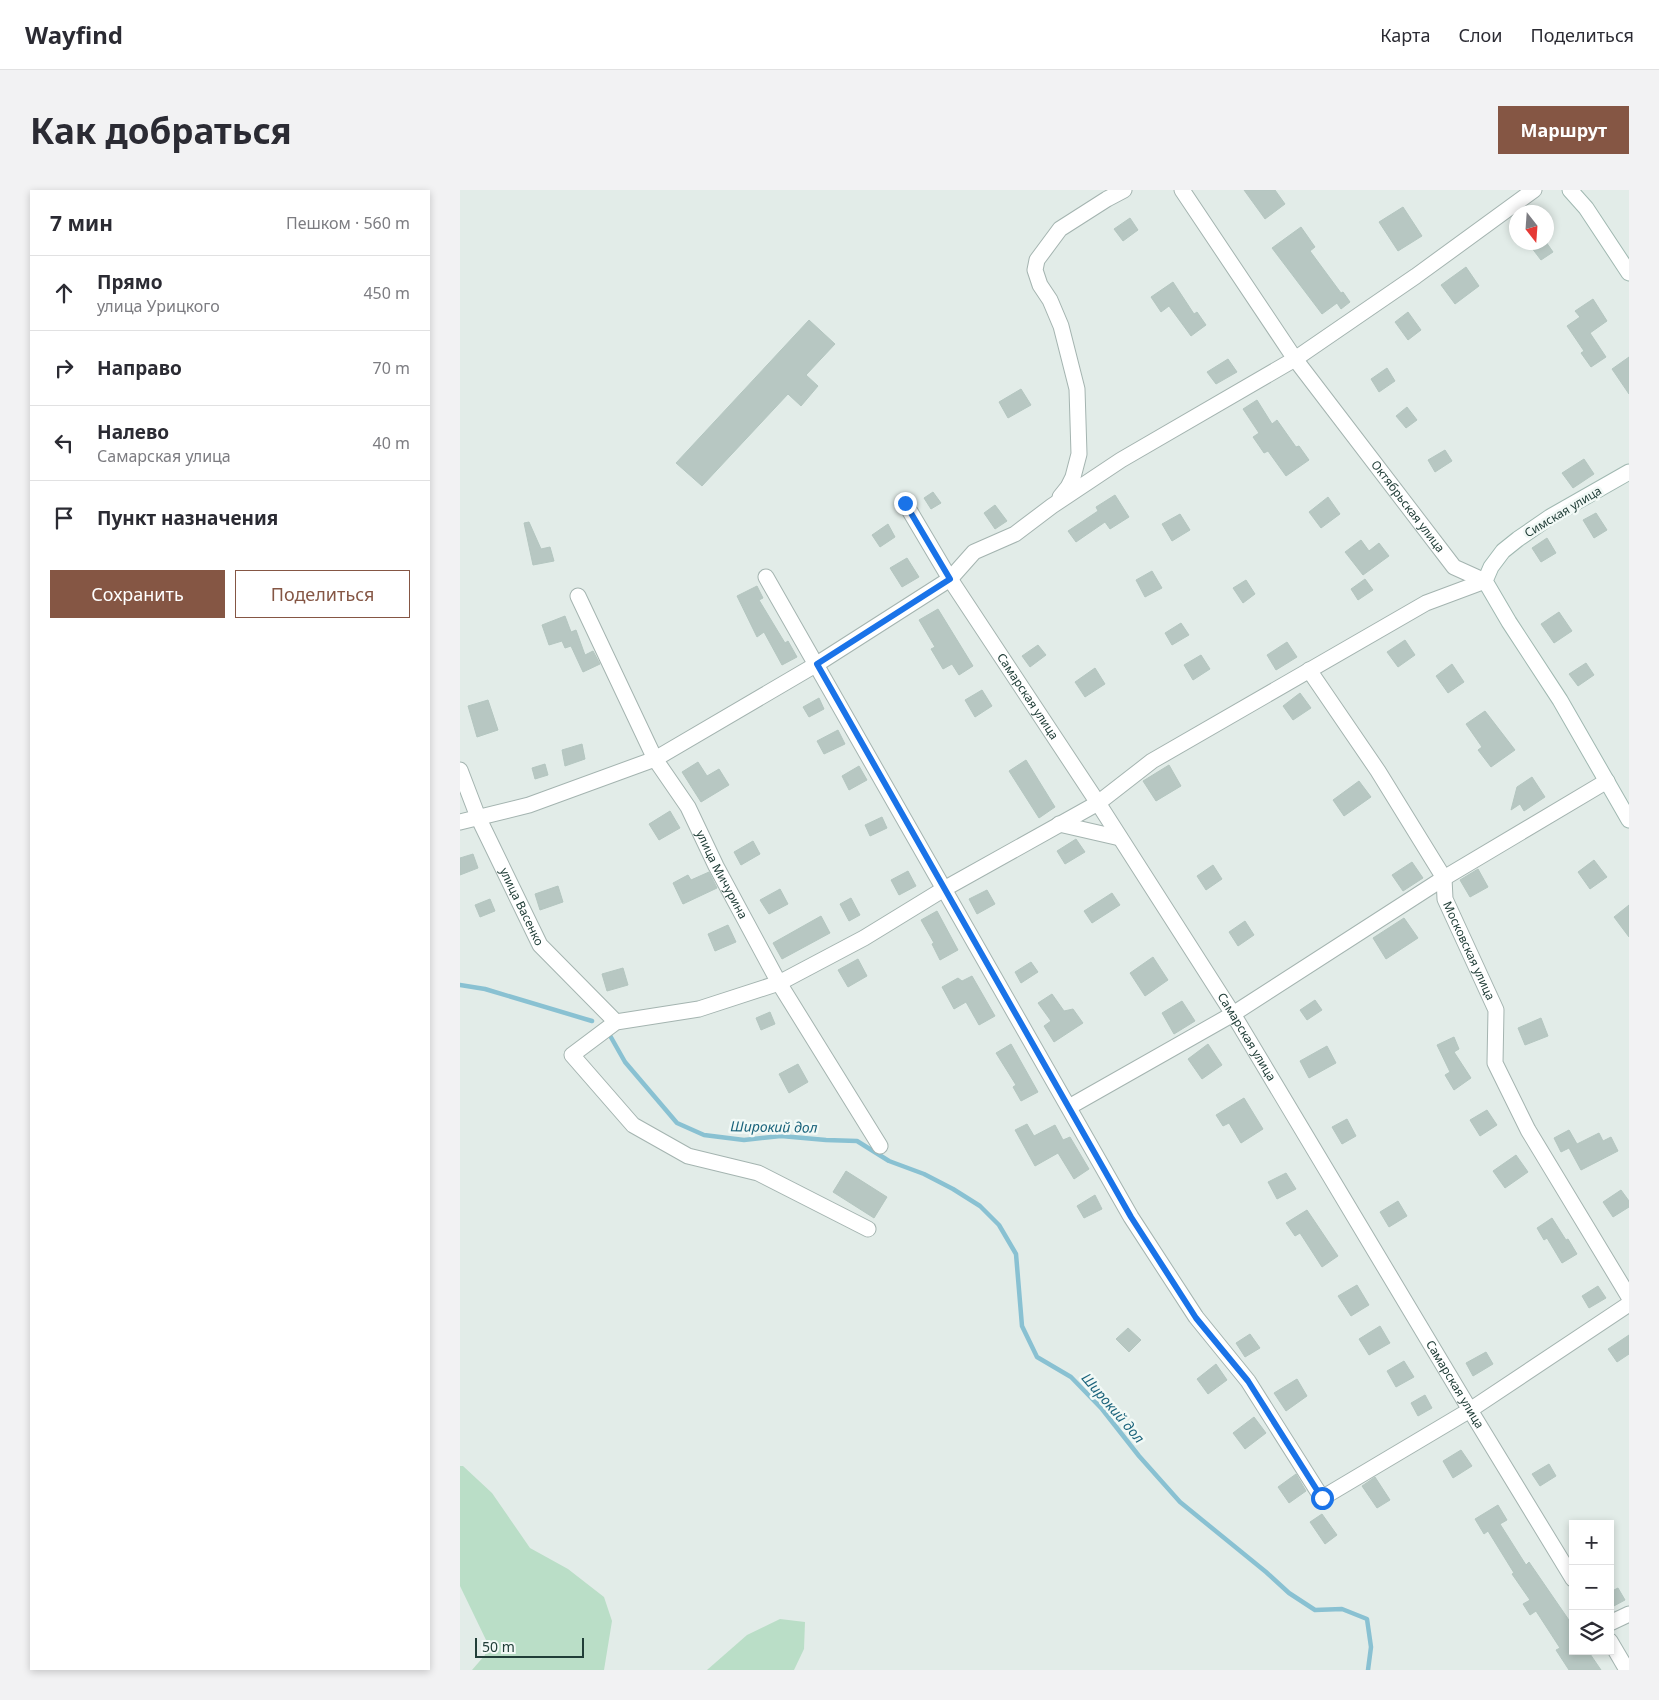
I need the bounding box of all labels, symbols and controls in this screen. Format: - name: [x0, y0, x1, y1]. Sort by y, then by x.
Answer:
- text: Wayfind: [25, 18, 123, 51]
- text: Карта: [1380, 23, 1430, 47]
- text: Слои: [1458, 23, 1502, 47]
- text: Поделиться: [1530, 23, 1634, 47]
- button: Маршрут: [1498, 106, 1629, 154]
- text: Как добраться: [30, 107, 292, 154]
- north arrow: [1509, 205, 1554, 250]
- text: 7 мин: [50, 209, 113, 237]
- text: Пешком · 560 m: [286, 212, 410, 234]
- text: Прямо: [97, 269, 163, 295]
- icon: ahead: [50, 279, 78, 307]
- text: 450 m: [363, 282, 410, 304]
- text: улица Урицкого: [97, 295, 220, 317]
- icon: right: [50, 354, 78, 382]
- text: Направо: [97, 355, 182, 381]
- text: 70 m: [373, 357, 410, 379]
- text: Налево: [97, 419, 169, 445]
- icon: left: [50, 429, 78, 457]
- text: 40 m: [373, 432, 410, 454]
- text: Самарская улица: [97, 445, 231, 467]
- street label: Октябрьская улица: [1367, 457, 1449, 556]
- street label: Симская улица: [1521, 482, 1604, 541]
- route end: [894, 492, 917, 515]
- icon: arrive: [50, 504, 78, 532]
- text: Пункт назначения: [97, 505, 278, 531]
- button: Сохранить: [50, 570, 225, 618]
- button: Поделиться: [235, 570, 410, 618]
- street label: Самарская улица: [993, 650, 1063, 743]
- street label: улица Мичурина: [692, 827, 752, 922]
- street label: улица Васенко: [496, 865, 548, 948]
- street label: Московская улица: [1439, 898, 1499, 1003]
- street label: Самарская улица: [1214, 989, 1280, 1084]
- water label: Широкий дол: [730, 1116, 818, 1137]
- street label: Самарская улица: [1422, 1337, 1488, 1432]
- water label: Широкий дол: [1078, 1369, 1149, 1447]
- route start: [1311, 1487, 1334, 1510]
- map controls: [1569, 1520, 1614, 1655]
- button: +: [1569, 1520, 1614, 1565]
- button: −: [1569, 1565, 1614, 1610]
- button: layers: [1569, 1610, 1614, 1655]
- scale bar: [475, 1635, 584, 1658]
- text: 50 m: [482, 1637, 515, 1656]

